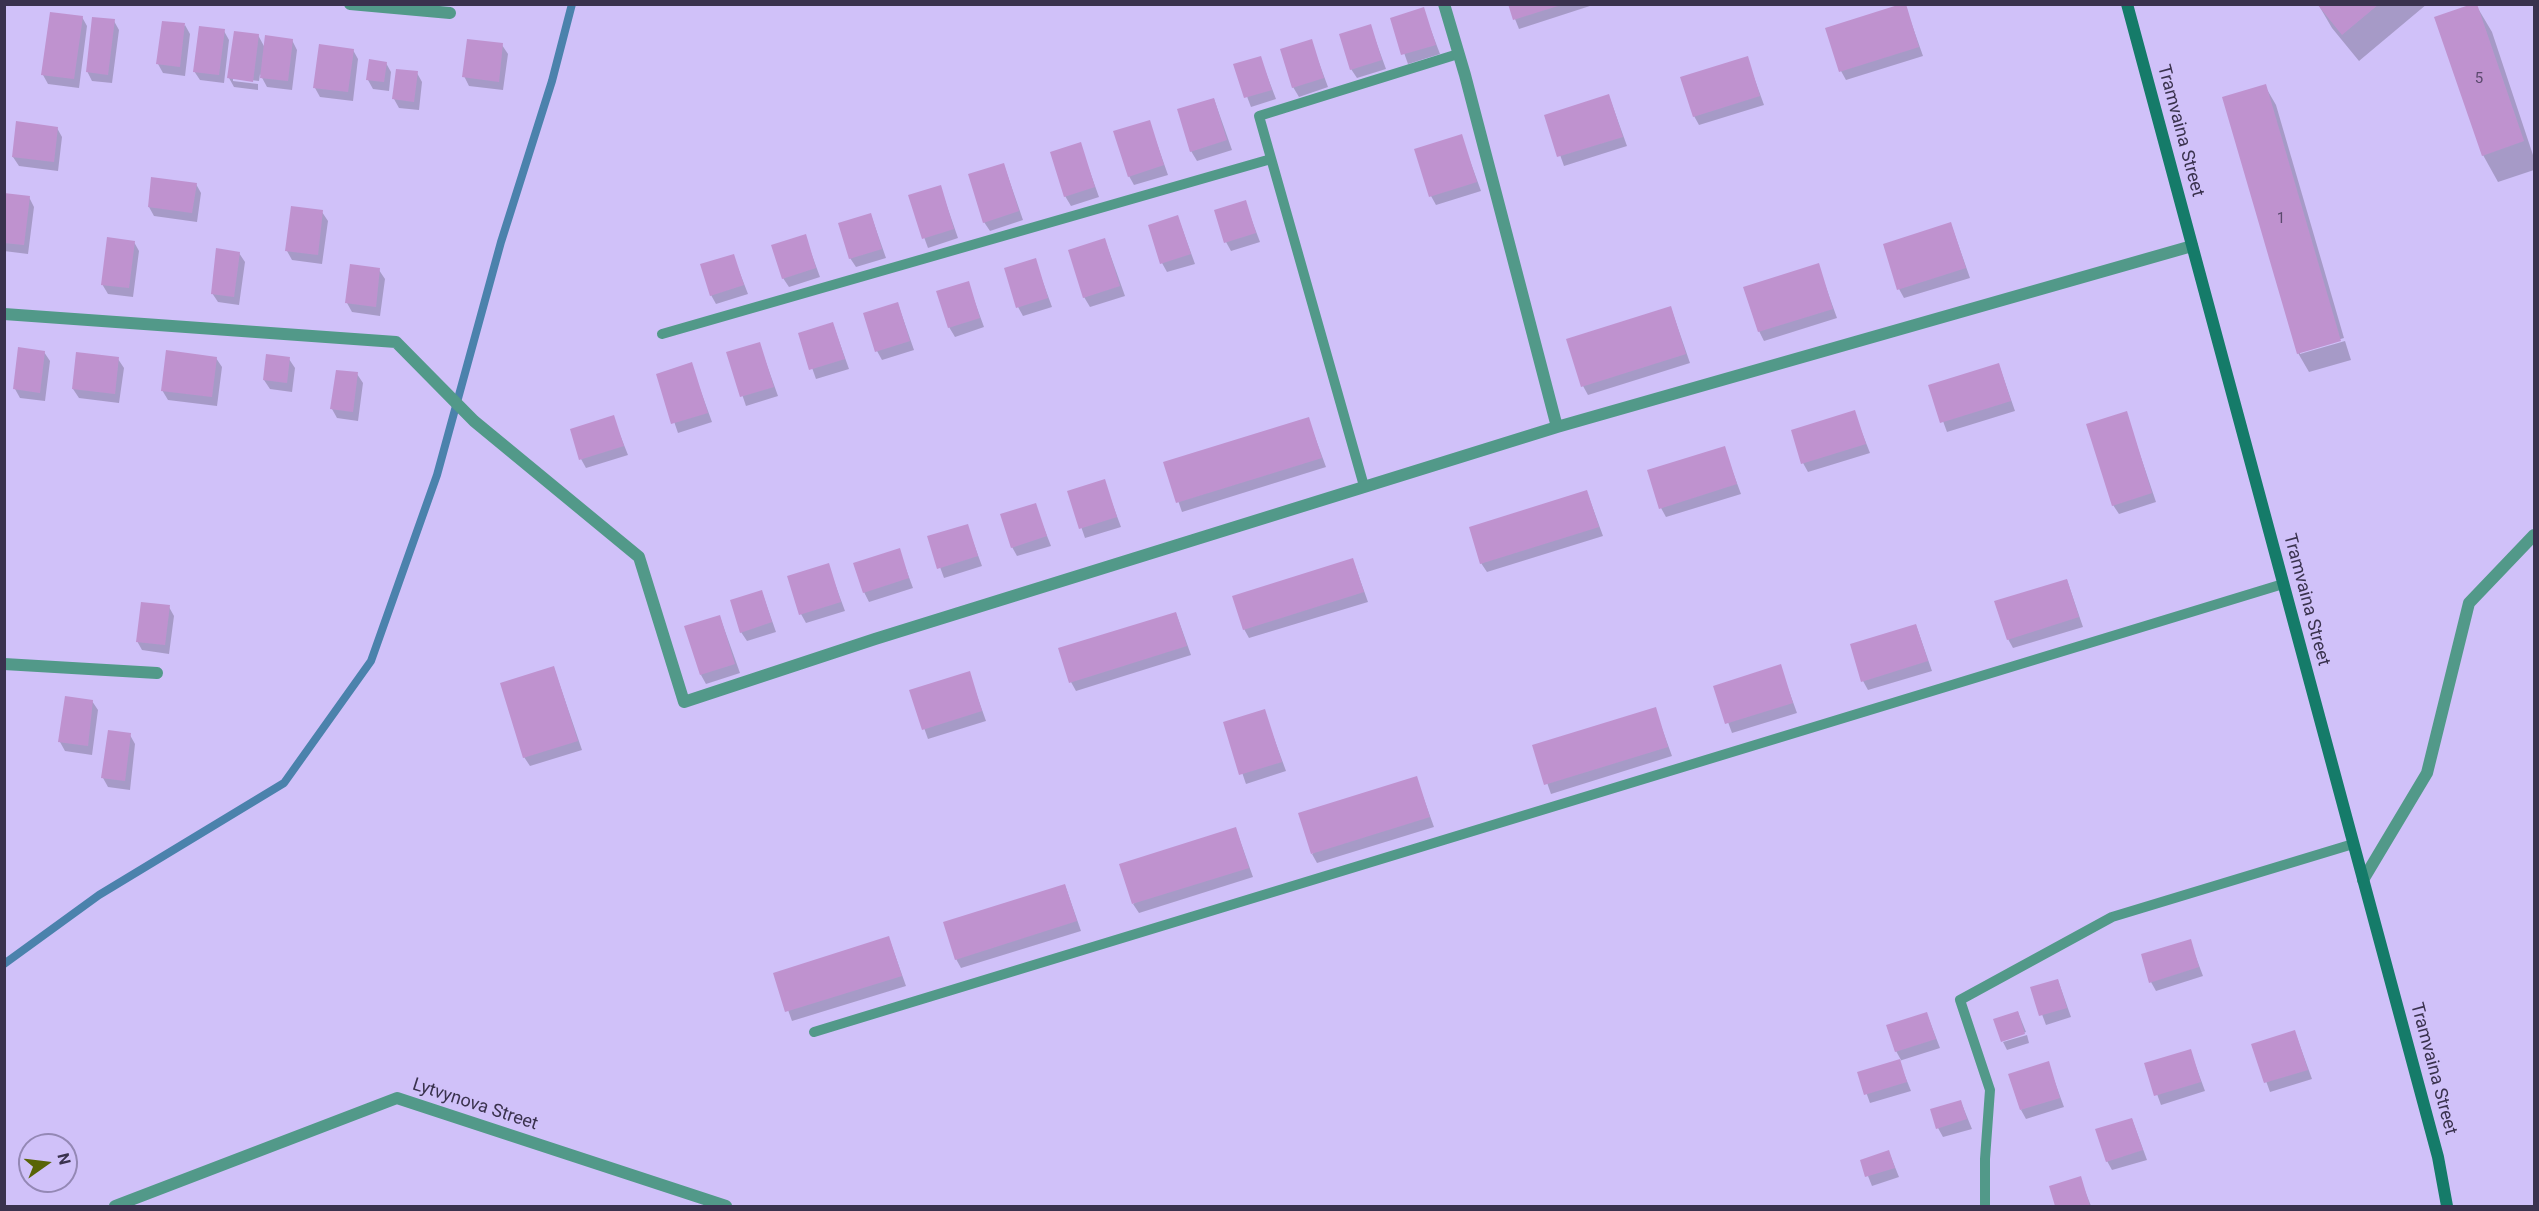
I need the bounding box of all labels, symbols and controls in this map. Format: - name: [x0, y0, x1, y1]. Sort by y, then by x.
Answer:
- street label: Tramvaina Street: [2152, 63, 2208, 199]
- house number: 5: [2475, 70, 2483, 88]
- house number: 1: [2277, 210, 2285, 228]
- street label: Tramvaina Street: [2278, 532, 2334, 668]
- street label: Tramvaina Street: [2405, 1001, 2461, 1137]
- street label: Lytvynova Street: [410, 1075, 540, 1135]
- north arrow: [18, 1133, 78, 1193]
- text: N: [53, 1151, 75, 1167]

